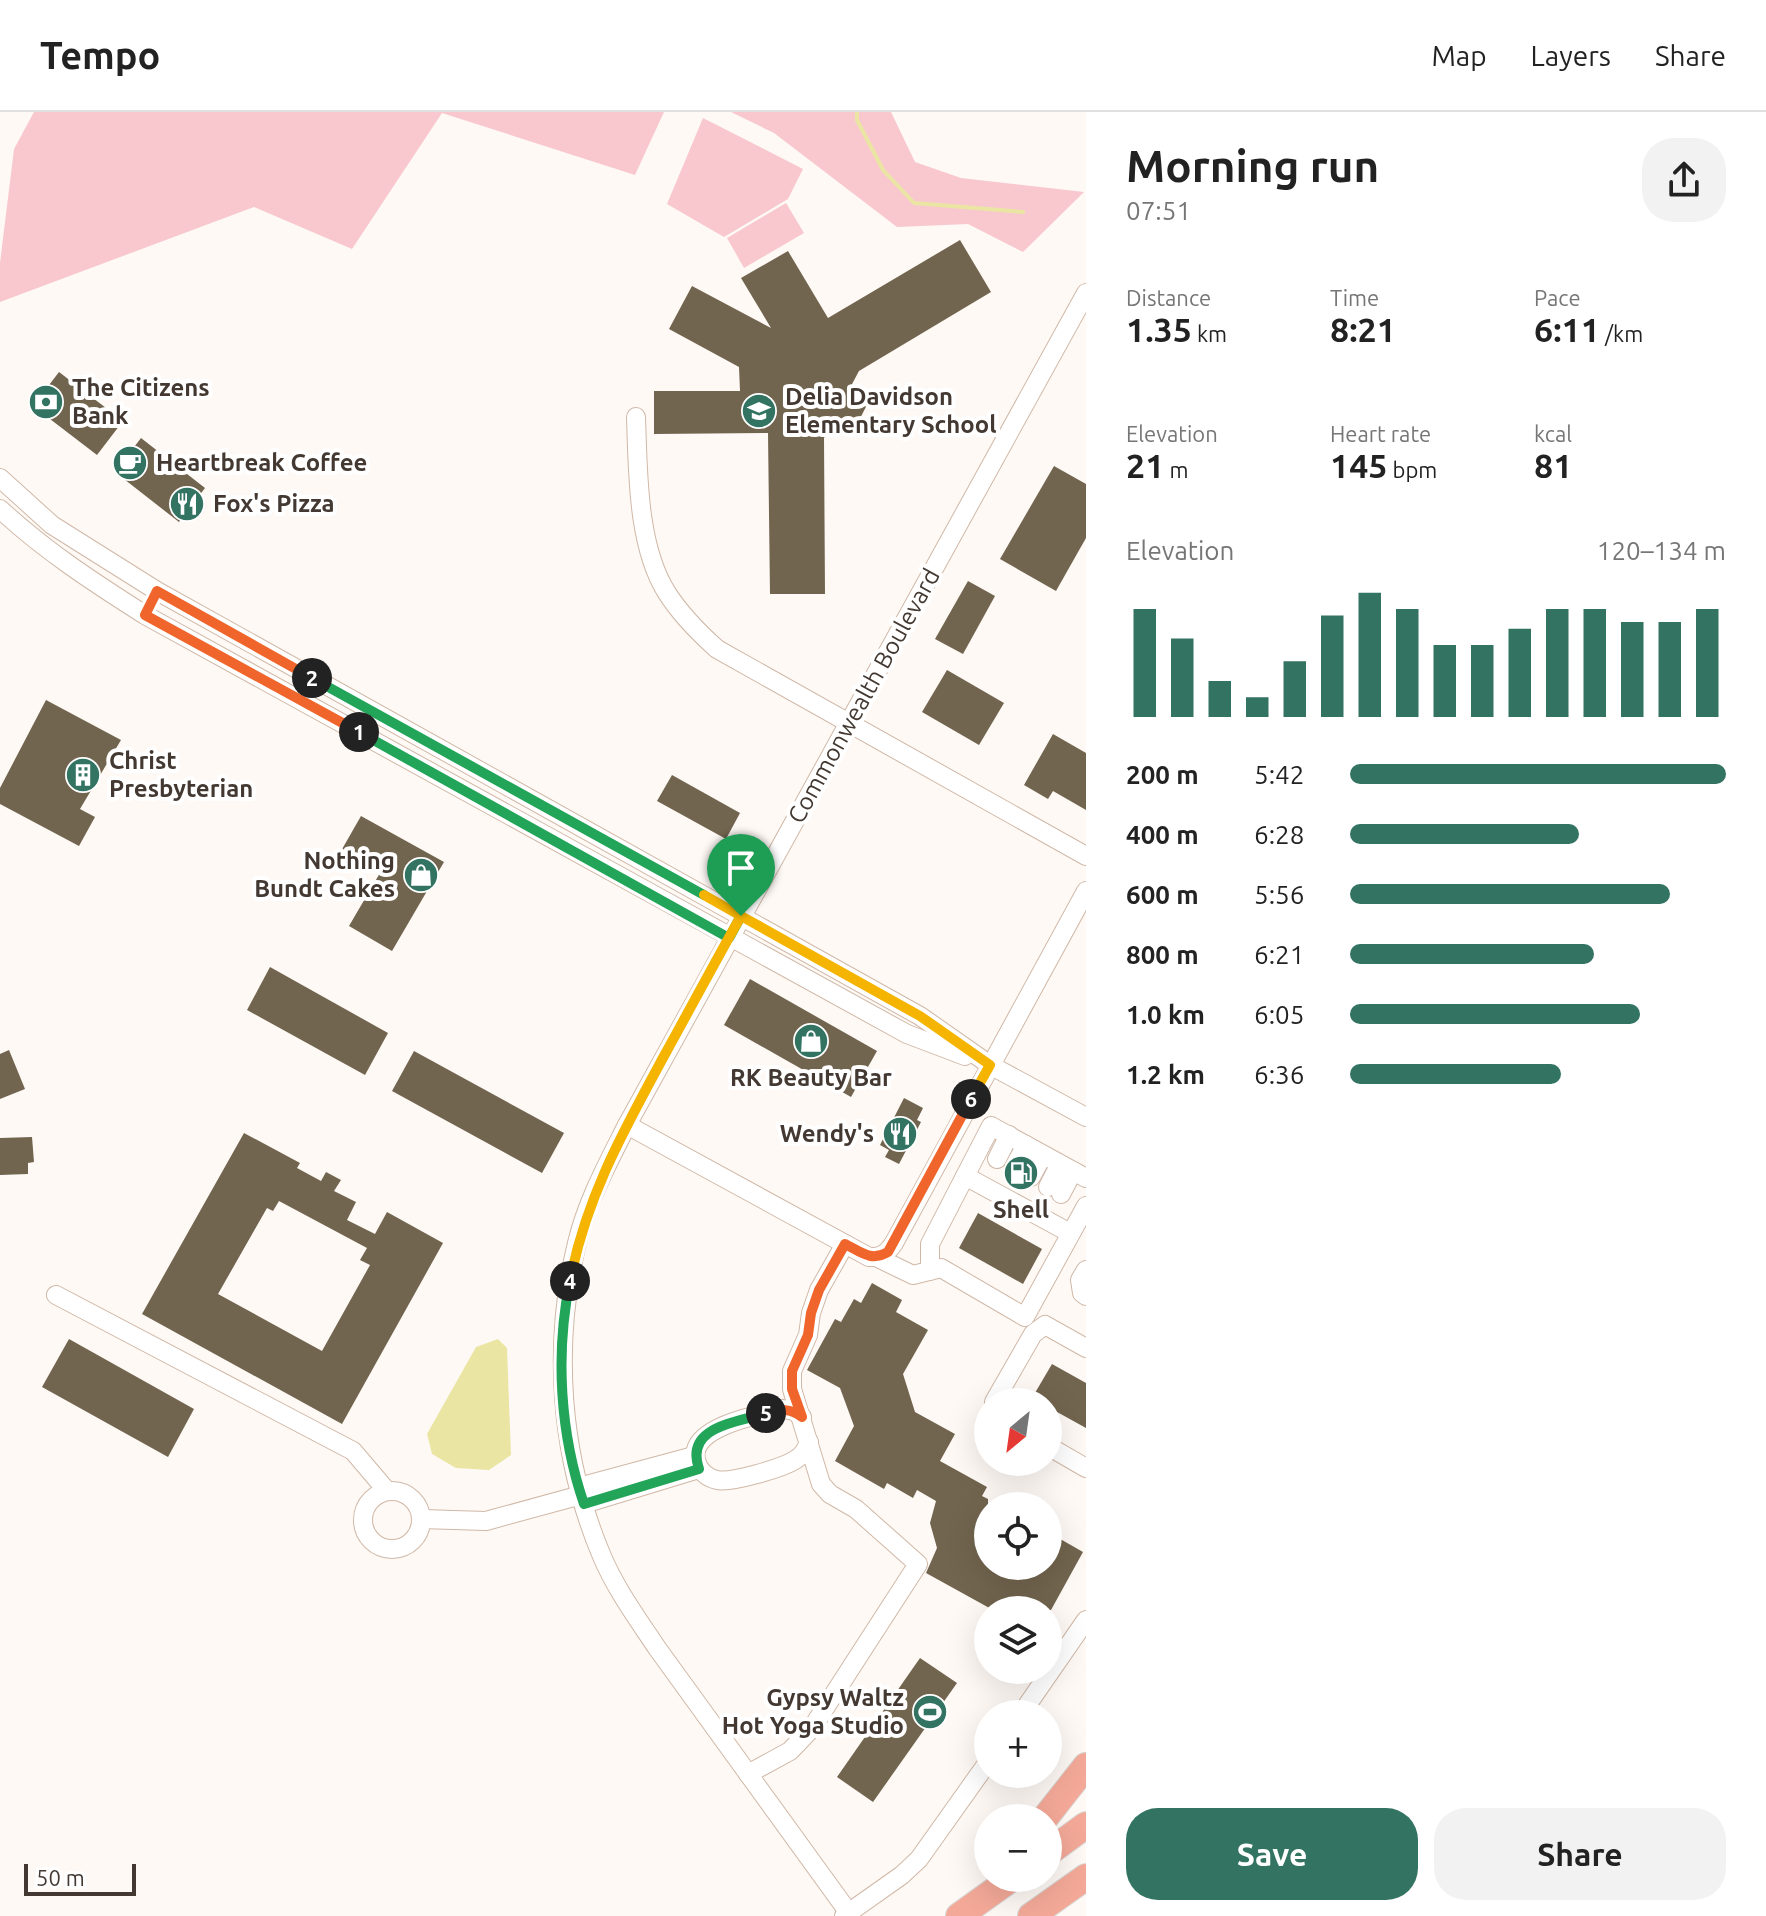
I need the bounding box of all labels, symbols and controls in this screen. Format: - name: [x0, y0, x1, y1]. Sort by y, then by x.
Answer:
- text: Tempo: [40, 34, 161, 76]
- text: Map: [1431, 40, 1487, 71]
- text: Layers: [1531, 40, 1611, 71]
- text: Share: [1655, 40, 1726, 71]
- button: share: [1642, 138, 1726, 222]
- text: Morning run: [1126, 141, 1379, 190]
- text: 07:51: [1126, 196, 1191, 225]
- text: Distance: [1126, 285, 1211, 310]
- text: Time: [1330, 285, 1379, 310]
- text: Pace: [1534, 285, 1581, 310]
- text: 1.35: [1126, 310, 1192, 348]
- text: 8:21: [1330, 310, 1396, 348]
- text: 6:11: [1534, 310, 1600, 348]
- text: km: [1192, 321, 1227, 346]
- text: /km: [1600, 321, 1643, 346]
- place label: The Citizens Bank: [72, 374, 210, 429]
- bank icon: The Citizens Bank: [27, 383, 65, 421]
- place label: Delia Davidson Elementary School: [785, 383, 997, 438]
- school or university icon: Delia Davidson Elementary School: [740, 392, 778, 430]
- text: Elevation: [1126, 421, 1218, 446]
- text: Heart rate: [1330, 421, 1431, 446]
- text: kcal: [1534, 421, 1572, 446]
- cafe icon: Heartbreak Coffee: [111, 444, 149, 482]
- text: 21: [1126, 446, 1164, 484]
- text: 145: [1330, 446, 1388, 484]
- text: 81: [1534, 446, 1572, 484]
- place label: Heartbreak Coffee: [156, 449, 367, 476]
- text: m: [1164, 457, 1188, 482]
- text: bpm: [1388, 457, 1437, 482]
- restaurant icon: Fox's Pizza: [168, 485, 206, 523]
- place label: Fox's Pizza: [213, 490, 334, 517]
- text: Elevation: [1126, 536, 1234, 565]
- text: 120–134 m: [1597, 536, 1726, 565]
- street label: Commonwealth Boulevard: [782, 564, 945, 828]
- pin: 2: [292, 658, 332, 698]
- text: 2: [306, 665, 318, 690]
- pin: 1: [339, 712, 379, 752]
- text: 1: [353, 719, 365, 744]
- place label: Christ Presbyterian: [109, 747, 253, 802]
- building icon: Christ Presbyterian: [64, 756, 102, 794]
- text: 200 m: [1126, 760, 1199, 789]
- text: 5:42: [1254, 760, 1304, 789]
- text: 400 m: [1126, 820, 1199, 849]
- text: 6:28: [1254, 820, 1304, 849]
- pin: [707, 834, 775, 916]
- icon: arrive: [719, 846, 763, 890]
- place label: Nothing Bundt Cakes: [254, 847, 395, 902]
- shop icon: Nothing Bundt Cakes: [402, 856, 440, 894]
- text: 600 m: [1126, 880, 1199, 909]
- text: 5:56: [1254, 880, 1304, 909]
- text: 800 m: [1126, 940, 1199, 969]
- text: 6:21: [1254, 940, 1304, 969]
- text: 1.0 km: [1126, 1000, 1205, 1029]
- text: 6:05: [1254, 1000, 1304, 1029]
- shop icon: RK Beauty Bar: [792, 1022, 830, 1060]
- text: 1.2 km: [1126, 1060, 1205, 1089]
- text: 6:36: [1254, 1060, 1304, 1089]
- place label: RK Beauty Bar: [730, 1064, 892, 1091]
- pin: 6: [951, 1079, 991, 1119]
- text: 6: [965, 1086, 977, 1111]
- restaurant icon: Wendy's: [881, 1115, 919, 1153]
- place label: Wendy's: [780, 1120, 874, 1147]
- fuel station icon: Shell: [1002, 1154, 1040, 1192]
- place label: Shell: [993, 1196, 1049, 1223]
- pin: 4: [550, 1261, 590, 1301]
- text: 4: [564, 1268, 576, 1293]
- north arrow: [974, 1388, 1062, 1476]
- map controls: [974, 1388, 1062, 1892]
- pin: 5: [746, 1393, 786, 1433]
- text: 5: [760, 1400, 772, 1425]
- button: locate: [974, 1492, 1062, 1580]
- button: layers: [974, 1596, 1062, 1684]
- place label: Gypsy Waltz Hot Yoga Studio: [722, 1684, 904, 1739]
- sports icon: Gypsy Waltz Hot Yoga Studio: [911, 1693, 949, 1731]
- button: +: [974, 1700, 1062, 1788]
- button: −: [974, 1804, 1062, 1892]
- button: Save: [1126, 1808, 1418, 1900]
- button: Share: [1434, 1808, 1726, 1900]
- scale bar: [24, 1860, 136, 1896]
- text: 50 m: [36, 1865, 85, 1890]

